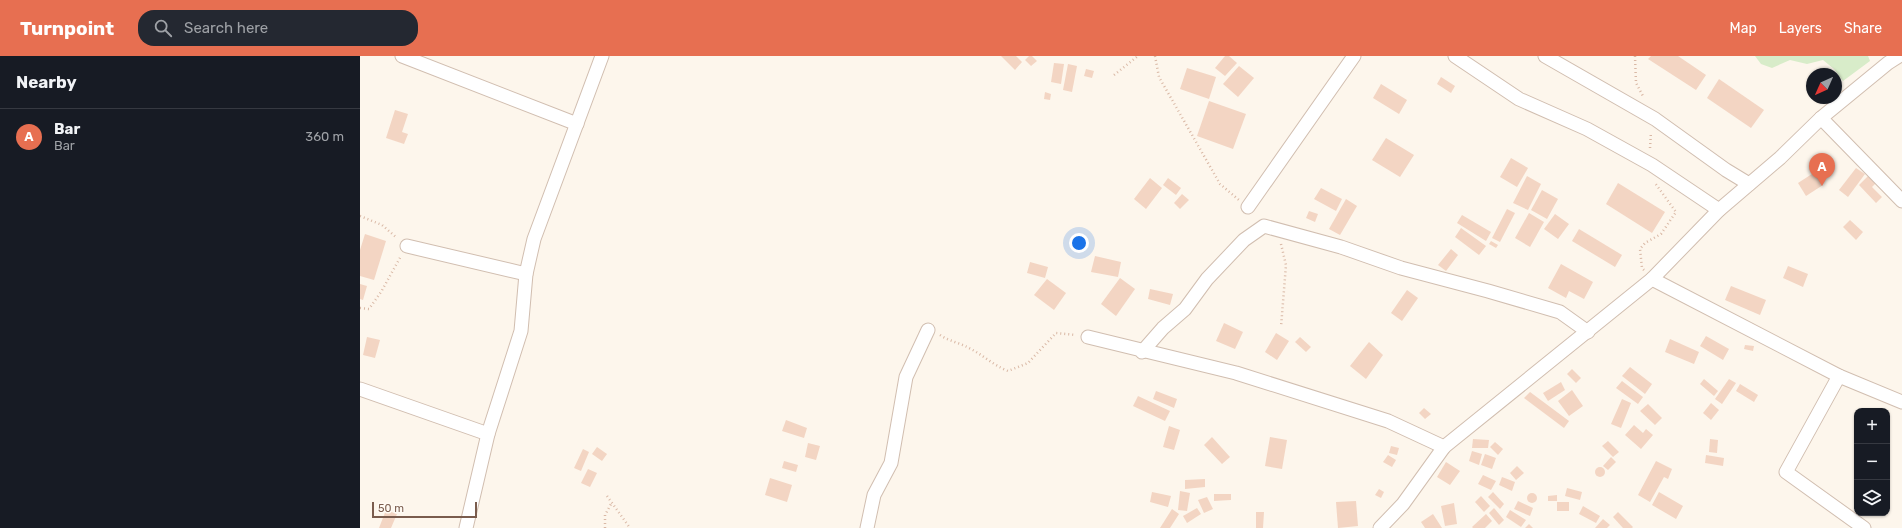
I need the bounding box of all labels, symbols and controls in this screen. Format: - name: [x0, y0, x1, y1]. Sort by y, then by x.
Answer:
- search box: [138, 10, 418, 46]
- text: Turnpoint: [20, 17, 114, 40]
- icon: search: [152, 17, 174, 39]
- text: Search here: [184, 19, 268, 37]
- text: Map: [1730, 20, 1757, 37]
- text: Layers: [1779, 20, 1822, 37]
- text: Share: [1844, 20, 1882, 37]
- north arrow: [1806, 68, 1842, 104]
- text: Nearby: [16, 72, 77, 92]
- text: Bar: [54, 120, 80, 138]
- text: A: [24, 129, 34, 144]
- text: 360 m: [305, 129, 344, 144]
- text: Bar: [54, 138, 75, 153]
- pin: A: [1809, 153, 1835, 186]
- your location: [1069, 233, 1089, 253]
- map controls: [1854, 408, 1890, 516]
- button: +: [1854, 408, 1890, 444]
- button: −: [1854, 444, 1890, 480]
- button: layers: [1854, 480, 1890, 516]
- scale bar: [372, 500, 477, 519]
- text: 50 m: [378, 502, 404, 515]

